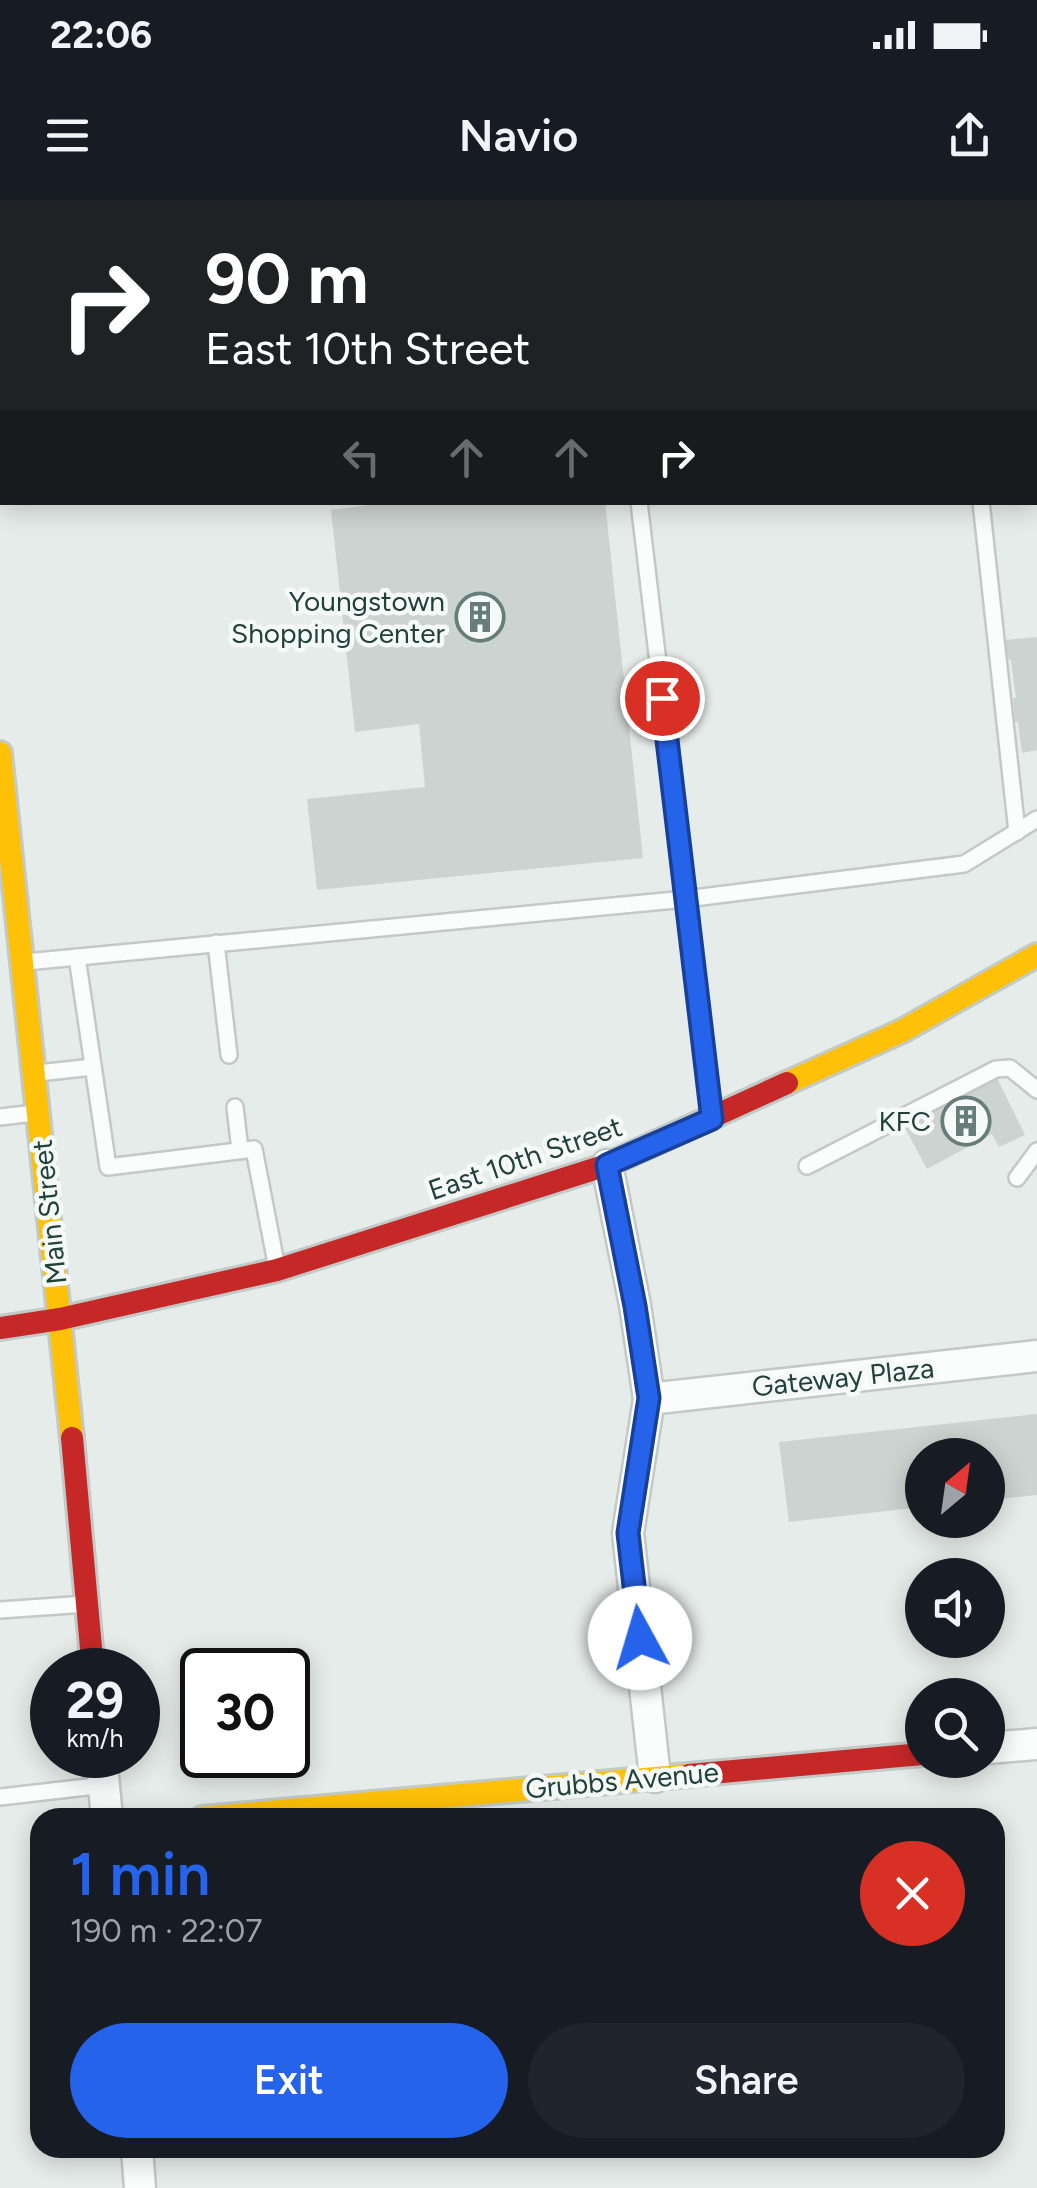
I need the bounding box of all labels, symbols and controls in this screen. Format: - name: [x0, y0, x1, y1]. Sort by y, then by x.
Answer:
- text: 22:06: [50, 12, 152, 58]
- icon: menu: [40, 108, 95, 163]
- text: Navio: [459, 108, 578, 162]
- icon: share: [942, 108, 997, 163]
- text: 90 m: [205, 236, 369, 321]
- icon: right: [40, 240, 170, 370]
- text: East 10th Street: [205, 321, 530, 375]
- icon: left: [334, 430, 389, 485]
- icon: ahead: [439, 430, 494, 485]
- icon: ahead: [544, 430, 599, 485]
- icon: right: [649, 430, 704, 485]
- place label: Youngstown Shopping Center: [231, 584, 446, 650]
- building icon: Youngstown Shopping Center: [454, 591, 506, 643]
- pin: [620, 656, 705, 741]
- icon: arrive: [635, 671, 690, 726]
- building icon: KFC: [940, 1095, 992, 1147]
- place label: KFC: [879, 1104, 931, 1138]
- street label: East 10th Street: [424, 1109, 626, 1207]
- street label: Main Street: [24, 1138, 74, 1286]
- street label: Gateway Plaza: [750, 1351, 936, 1403]
- north arrow: [905, 1438, 1005, 1538]
- map controls: [905, 1438, 1005, 1778]
- button: sound: [905, 1558, 1005, 1658]
- position arrow: [588, 1586, 692, 1690]
- speed limit sign: 30: [180, 1648, 310, 1778]
- text: 29: [66, 1670, 124, 1731]
- button: search: [905, 1678, 1005, 1778]
- text: km/h: [66, 1723, 124, 1753]
- street label: Grubbs Avenue: [524, 1755, 720, 1805]
- text: 1 min: [70, 1838, 210, 1910]
- button: close: [860, 1841, 965, 1946]
- text: 190 m · 22:07: [70, 1912, 262, 1950]
- button: Exit: [70, 2023, 508, 2138]
- button: Share: [528, 2023, 965, 2138]

